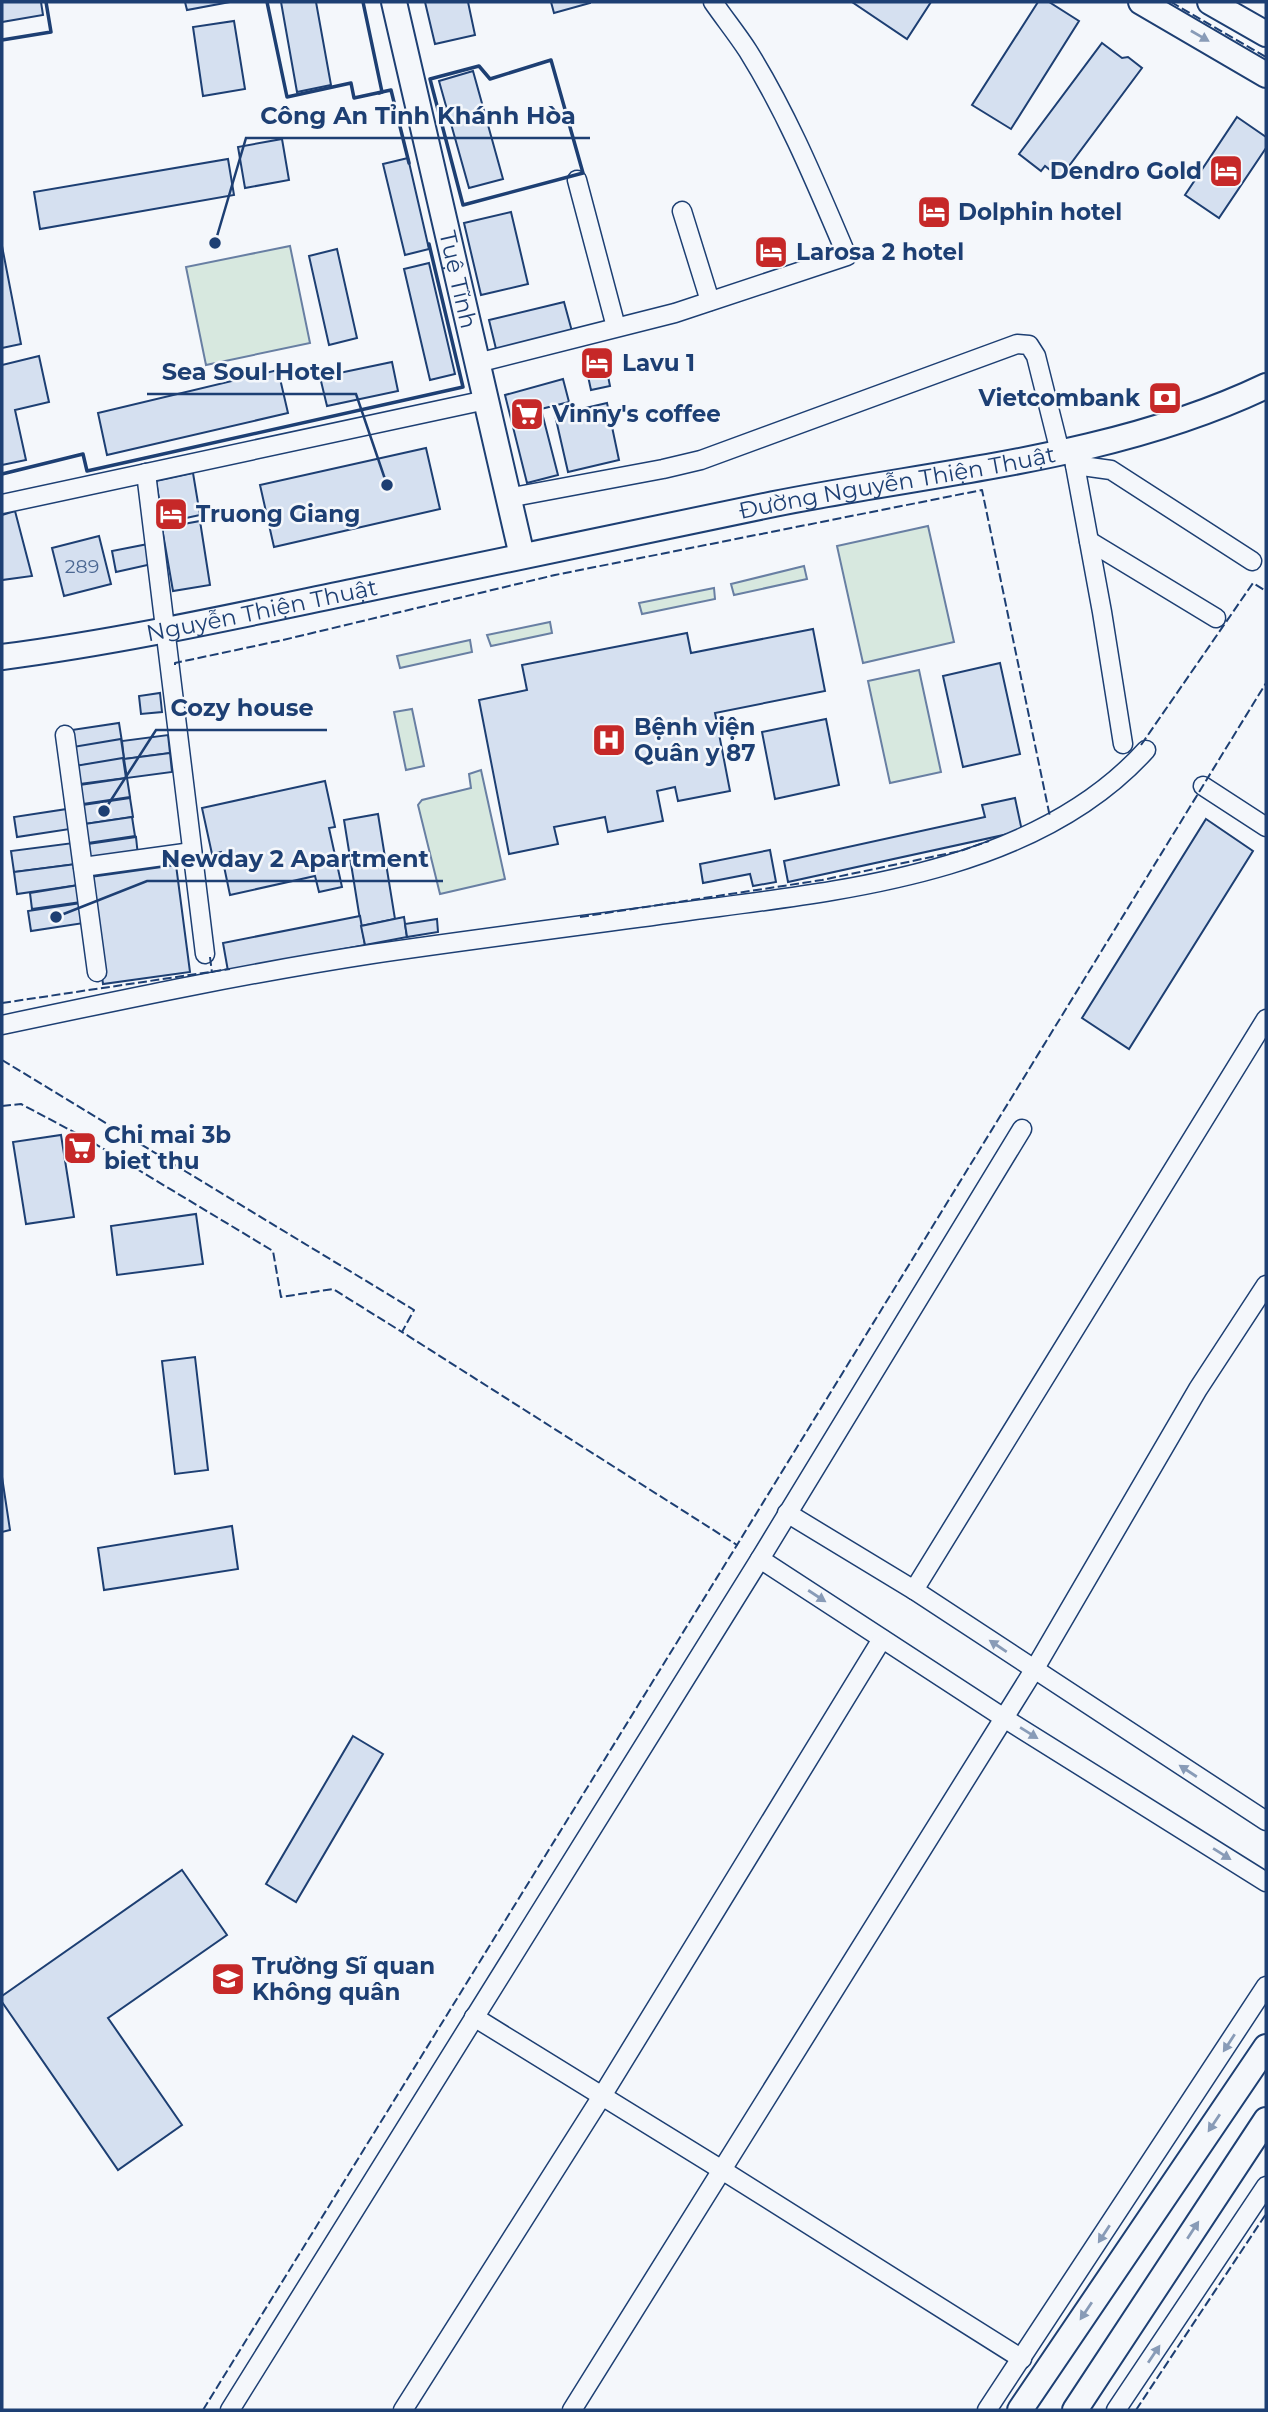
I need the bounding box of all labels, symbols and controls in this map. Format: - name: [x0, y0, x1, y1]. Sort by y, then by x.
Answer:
- one-way arrow: [1190, 30, 1210, 42]
- callout: Công An Tỉnh Khánh Hòa: [246, 93, 590, 138]
- text: Công An Tỉnh Khánh Hòa: [260, 101, 576, 130]
- hotel icon: Dendro Gold: [1207, 152, 1245, 190]
- place label: Dendro Gold: [1050, 157, 1202, 185]
- hotel icon: Dolphin hotel: [915, 193, 953, 231]
- place label: Dolphin hotel: [958, 198, 1122, 226]
- street label: Tuệ Tĩnh: [433, 228, 483, 331]
- hotel icon: Larosa 2 hotel: [752, 233, 790, 271]
- place label: Larosa 2 hotel: [796, 238, 964, 266]
- hotel icon: Lavu 1: [578, 344, 616, 382]
- callout: Sea Soul Hotel: [147, 349, 356, 394]
- place label: Lavu 1: [622, 349, 695, 377]
- text: Sea Soul Hotel: [162, 357, 342, 386]
- bank icon: Vietcombank: [1146, 379, 1184, 417]
- place label: Vietcombank: [977, 384, 1141, 412]
- supermarket icon: Vinny's coffee: [508, 395, 546, 433]
- place label: Vinny's coffee: [551, 400, 721, 428]
- street label: Đường Nguyễn Thiện Thuật: [736, 440, 1058, 525]
- hotel icon: Truong Giang: [152, 495, 190, 533]
- place label: Truong Giang: [196, 500, 360, 528]
- house number: 289: [65, 555, 99, 578]
- street label: Nguyễn Thiện Thuật: [144, 573, 380, 647]
- callout: Cozy house: [156, 685, 327, 730]
- text: Cozy house: [170, 693, 314, 722]
- place label: Bệnh viện Quân y 87: [634, 713, 756, 767]
- hospital icon: Bệnh viện Quân y 87: [590, 721, 628, 759]
- callout: Newday 2 Apartment: [147, 836, 443, 881]
- text: Newday 2 Apartment: [161, 844, 429, 873]
- place label: Chi mai 3b biet thu: [104, 1121, 231, 1175]
- supermarket icon: Chi mai 3b biet thu: [61, 1129, 99, 1167]
- one-way arrow: [807, 1590, 827, 1603]
- one-way arrow: [989, 1639, 1007, 1653]
- one-way arrow: [1019, 1726, 1039, 1739]
- one-way arrow: [1179, 1764, 1198, 1777]
- one-way arrow: [1212, 1847, 1231, 1860]
- place label: Trường Sĩ quan Không quân: [252, 1952, 435, 2006]
- school or university icon: Trường Sĩ quan Không quân: [209, 1960, 247, 1998]
- one-way arrow: [1223, 2034, 1236, 2053]
- one-way arrow: [1207, 2114, 1221, 2132]
- one-way arrow: [1187, 2221, 1200, 2240]
- one-way arrow: [1098, 2224, 1111, 2243]
- one-way arrow: [1079, 2302, 1093, 2320]
- one-way arrow: [1147, 2344, 1160, 2363]

